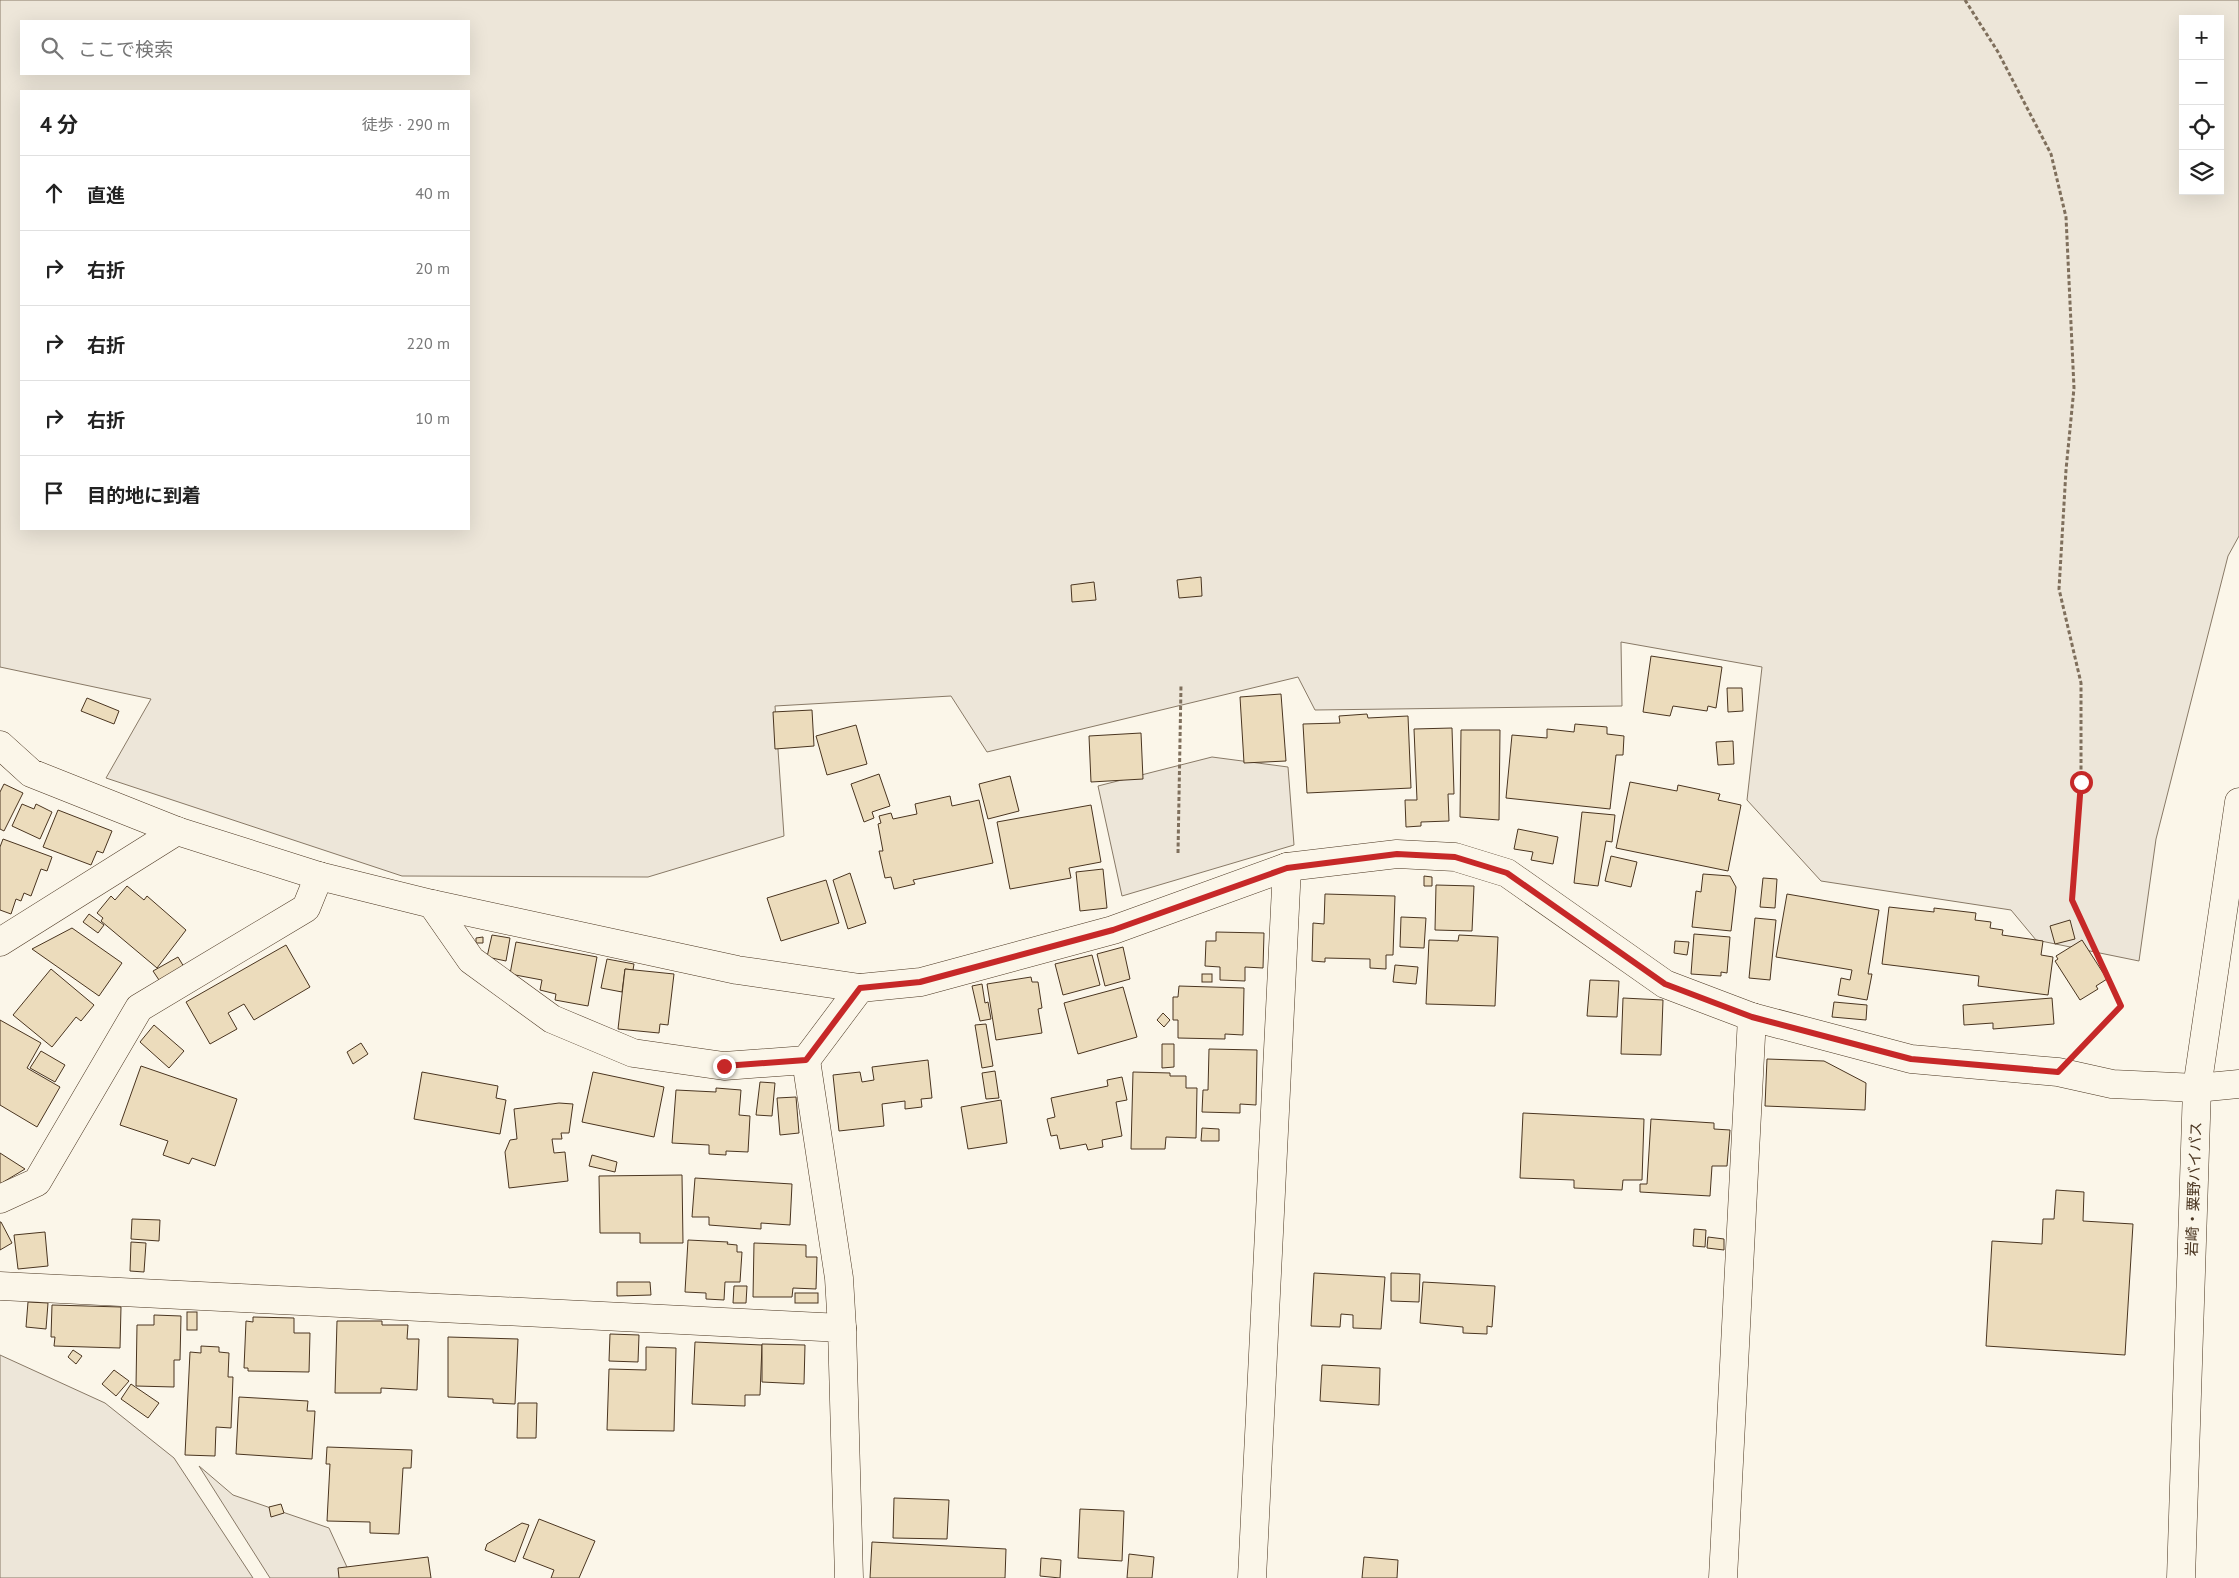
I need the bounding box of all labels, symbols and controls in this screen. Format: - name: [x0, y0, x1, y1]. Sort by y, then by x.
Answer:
- map controls: [2179, 15, 2224, 195]
- button: +: [2179, 15, 2224, 60]
- search box: [20, 20, 470, 75]
- icon: search: [38, 34, 66, 62]
- text: ここで検索: [78, 37, 173, 61]
- button: −: [2179, 60, 2224, 105]
- button: locate: [2179, 105, 2224, 150]
- text: 4 分: [40, 111, 78, 138]
- text: 徒歩 · 290 m: [362, 114, 450, 134]
- button: layers: [2179, 150, 2224, 195]
- icon: ahead: [40, 179, 68, 207]
- text: 直進: [87, 183, 125, 207]
- text: 40 m: [415, 183, 450, 203]
- icon: right: [40, 254, 68, 282]
- text: 右折: [87, 258, 125, 282]
- text: 20 m: [415, 258, 450, 278]
- icon: right: [40, 329, 68, 357]
- text: 右折: [87, 333, 125, 357]
- text: 220 m: [407, 333, 450, 353]
- icon: right: [40, 404, 68, 432]
- text: 右折: [87, 408, 125, 432]
- text: 10 m: [415, 408, 450, 428]
- icon: arrive: [40, 479, 68, 507]
- text: 目的地に到着: [87, 483, 201, 507]
- route start: [2070, 771, 2093, 794]
- route end: [713, 1055, 736, 1078]
- street label: 岩崎・粟野バイパス: [2182, 1121, 2205, 1257]

